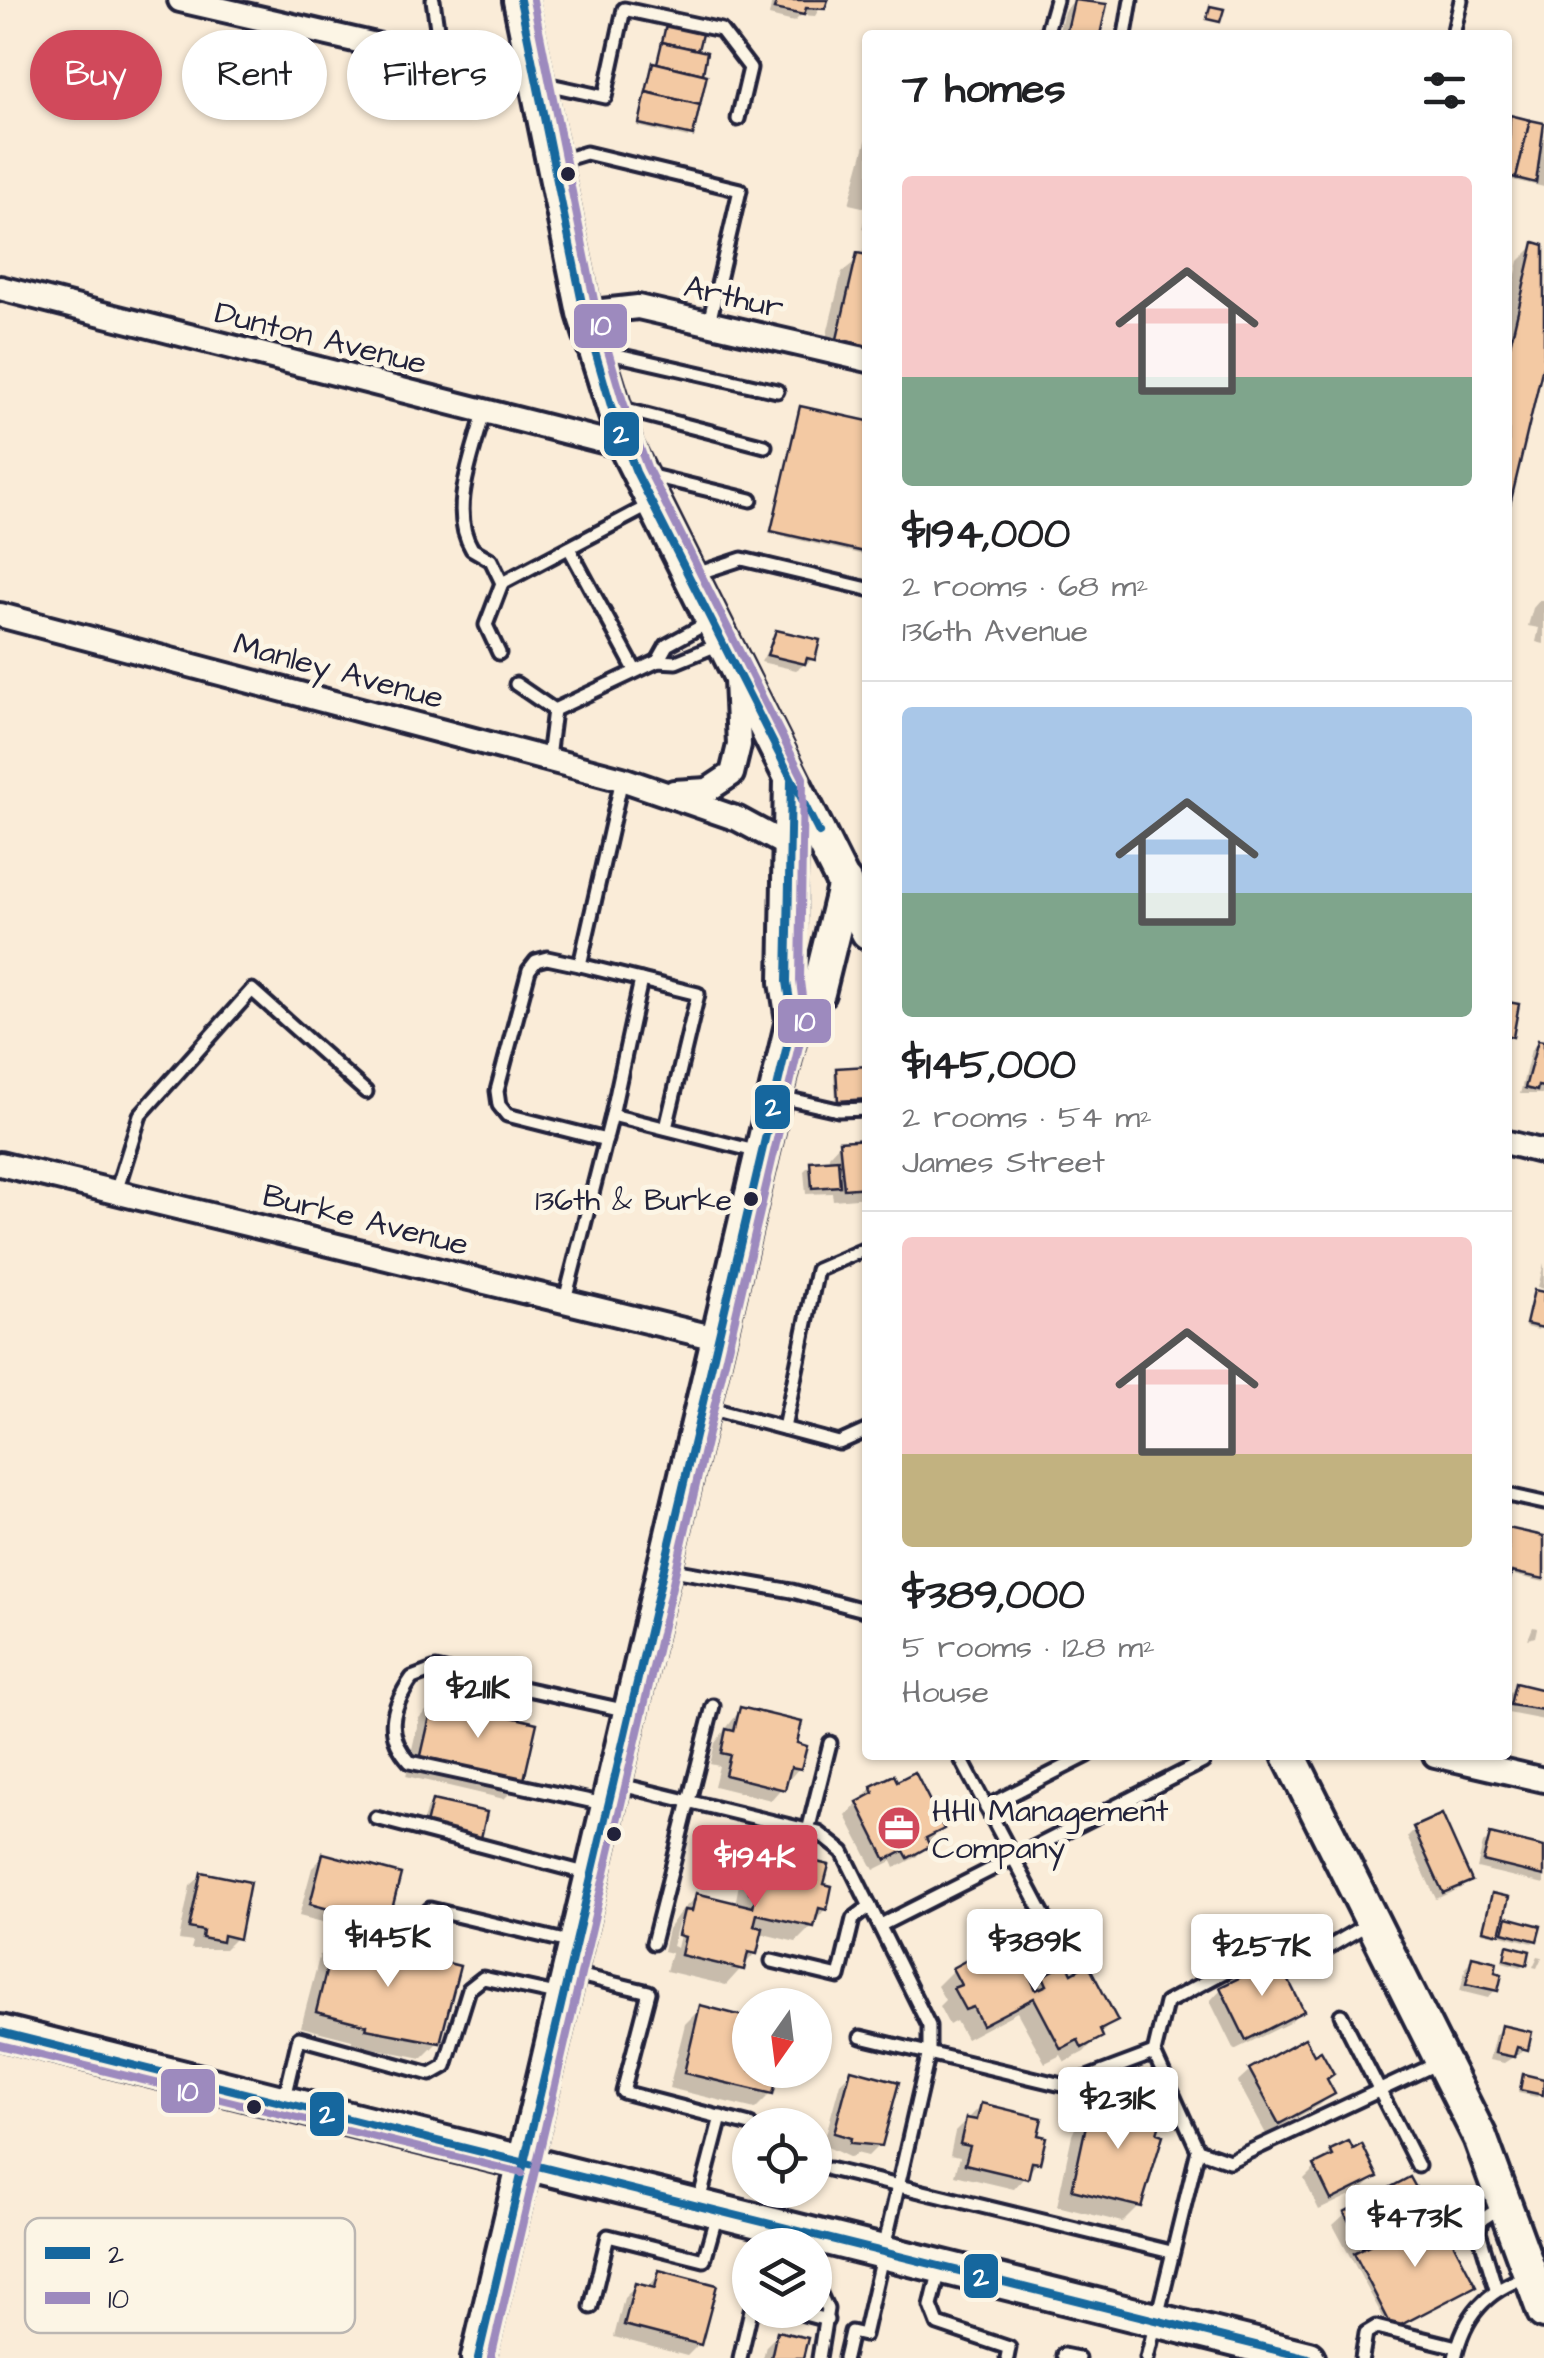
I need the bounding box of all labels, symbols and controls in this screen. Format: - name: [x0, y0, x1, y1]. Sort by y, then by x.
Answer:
- chip: Buy: [30, 30, 162, 120]
- chip: Rent: [182, 30, 327, 120]
- chip: Filters: [347, 30, 522, 120]
- text: 7 homes: [902, 61, 1066, 119]
- icon: filters: [1417, 63, 1472, 118]
- unlabelled marker: [558, 164, 578, 184]
- icon: home: [1097, 241, 1277, 421]
- street label: Arthur: [679, 264, 788, 331]
- street label: Dunton Avenue: [210, 290, 431, 387]
- line badge: 10: [572, 302, 629, 350]
- text: 10: [590, 307, 612, 346]
- line badge: 2: [602, 410, 641, 458]
- text: 2: [612, 415, 630, 454]
- text: $194,000: [902, 506, 1070, 564]
- text: 2 rooms · 68 m²: [902, 564, 1148, 609]
- text: 136th Avenue: [902, 609, 1088, 654]
- street label: Manley Avenue: [229, 622, 448, 721]
- icon: home: [1097, 772, 1277, 952]
- line badge: 10: [776, 997, 833, 1045]
- text: 10: [794, 1003, 816, 1042]
- text: $145,000: [902, 1037, 1076, 1095]
- line badge: 2: [753, 1083, 792, 1131]
- text: 2: [764, 1088, 782, 1127]
- text: 2 rooms · 54 m²: [902, 1095, 1152, 1140]
- text: James Street: [902, 1140, 1105, 1185]
- street label: Burke Avenue: [258, 1173, 473, 1268]
- place label: 136th & Burke: [535, 1180, 732, 1222]
- marker: 136th & Burke: [741, 1189, 761, 1209]
- icon: home: [1097, 1302, 1277, 1482]
- text: $389,000: [902, 1567, 1085, 1625]
- text: 5 rooms · 128 m²: [902, 1625, 1155, 1670]
- pin: $211K: [408, 1656, 548, 1741]
- text: $211K: [446, 1666, 510, 1711]
- text: House: [902, 1670, 989, 1715]
- place label: HHI Management Company: [932, 1789, 1168, 1871]
- office icon: HHI Management Company: [876, 1805, 922, 1851]
- unlabelled marker: [604, 1824, 624, 1844]
- pin: $194K: [685, 1825, 825, 1910]
- text: $194K: [714, 1835, 796, 1880]
- pin: $145K: [318, 1905, 458, 1990]
- pin: $389K: [965, 1909, 1105, 1994]
- pin: $257K: [1192, 1914, 1332, 1999]
- text: $145K: [345, 1915, 431, 1960]
- text: $389K: [989, 1919, 1081, 1964]
- text: $257K: [1213, 1924, 1311, 1969]
- north arrow: [732, 1988, 832, 2088]
- map controls: [732, 1988, 832, 2328]
- line badge: 10: [159, 2067, 217, 2115]
- pin: $231K: [1048, 2067, 1188, 2152]
- text: 10: [177, 2073, 199, 2112]
- text: $231K: [1080, 2077, 1156, 2122]
- line badge: 2: [308, 2090, 346, 2138]
- text: 2: [318, 2095, 336, 2134]
- unlabelled marker: [244, 2097, 264, 2117]
- button: locate: [732, 2108, 832, 2208]
- pin: $473K: [1345, 2185, 1485, 2270]
- text: $473K: [1368, 2195, 1462, 2240]
- legend: [25, 2218, 355, 2333]
- button: layers: [732, 2228, 832, 2328]
- text: 2: [108, 2235, 124, 2274]
- line badge: 2: [962, 2252, 1000, 2300]
- text: 2: [972, 2258, 990, 2297]
- text: 10: [108, 2280, 129, 2319]

